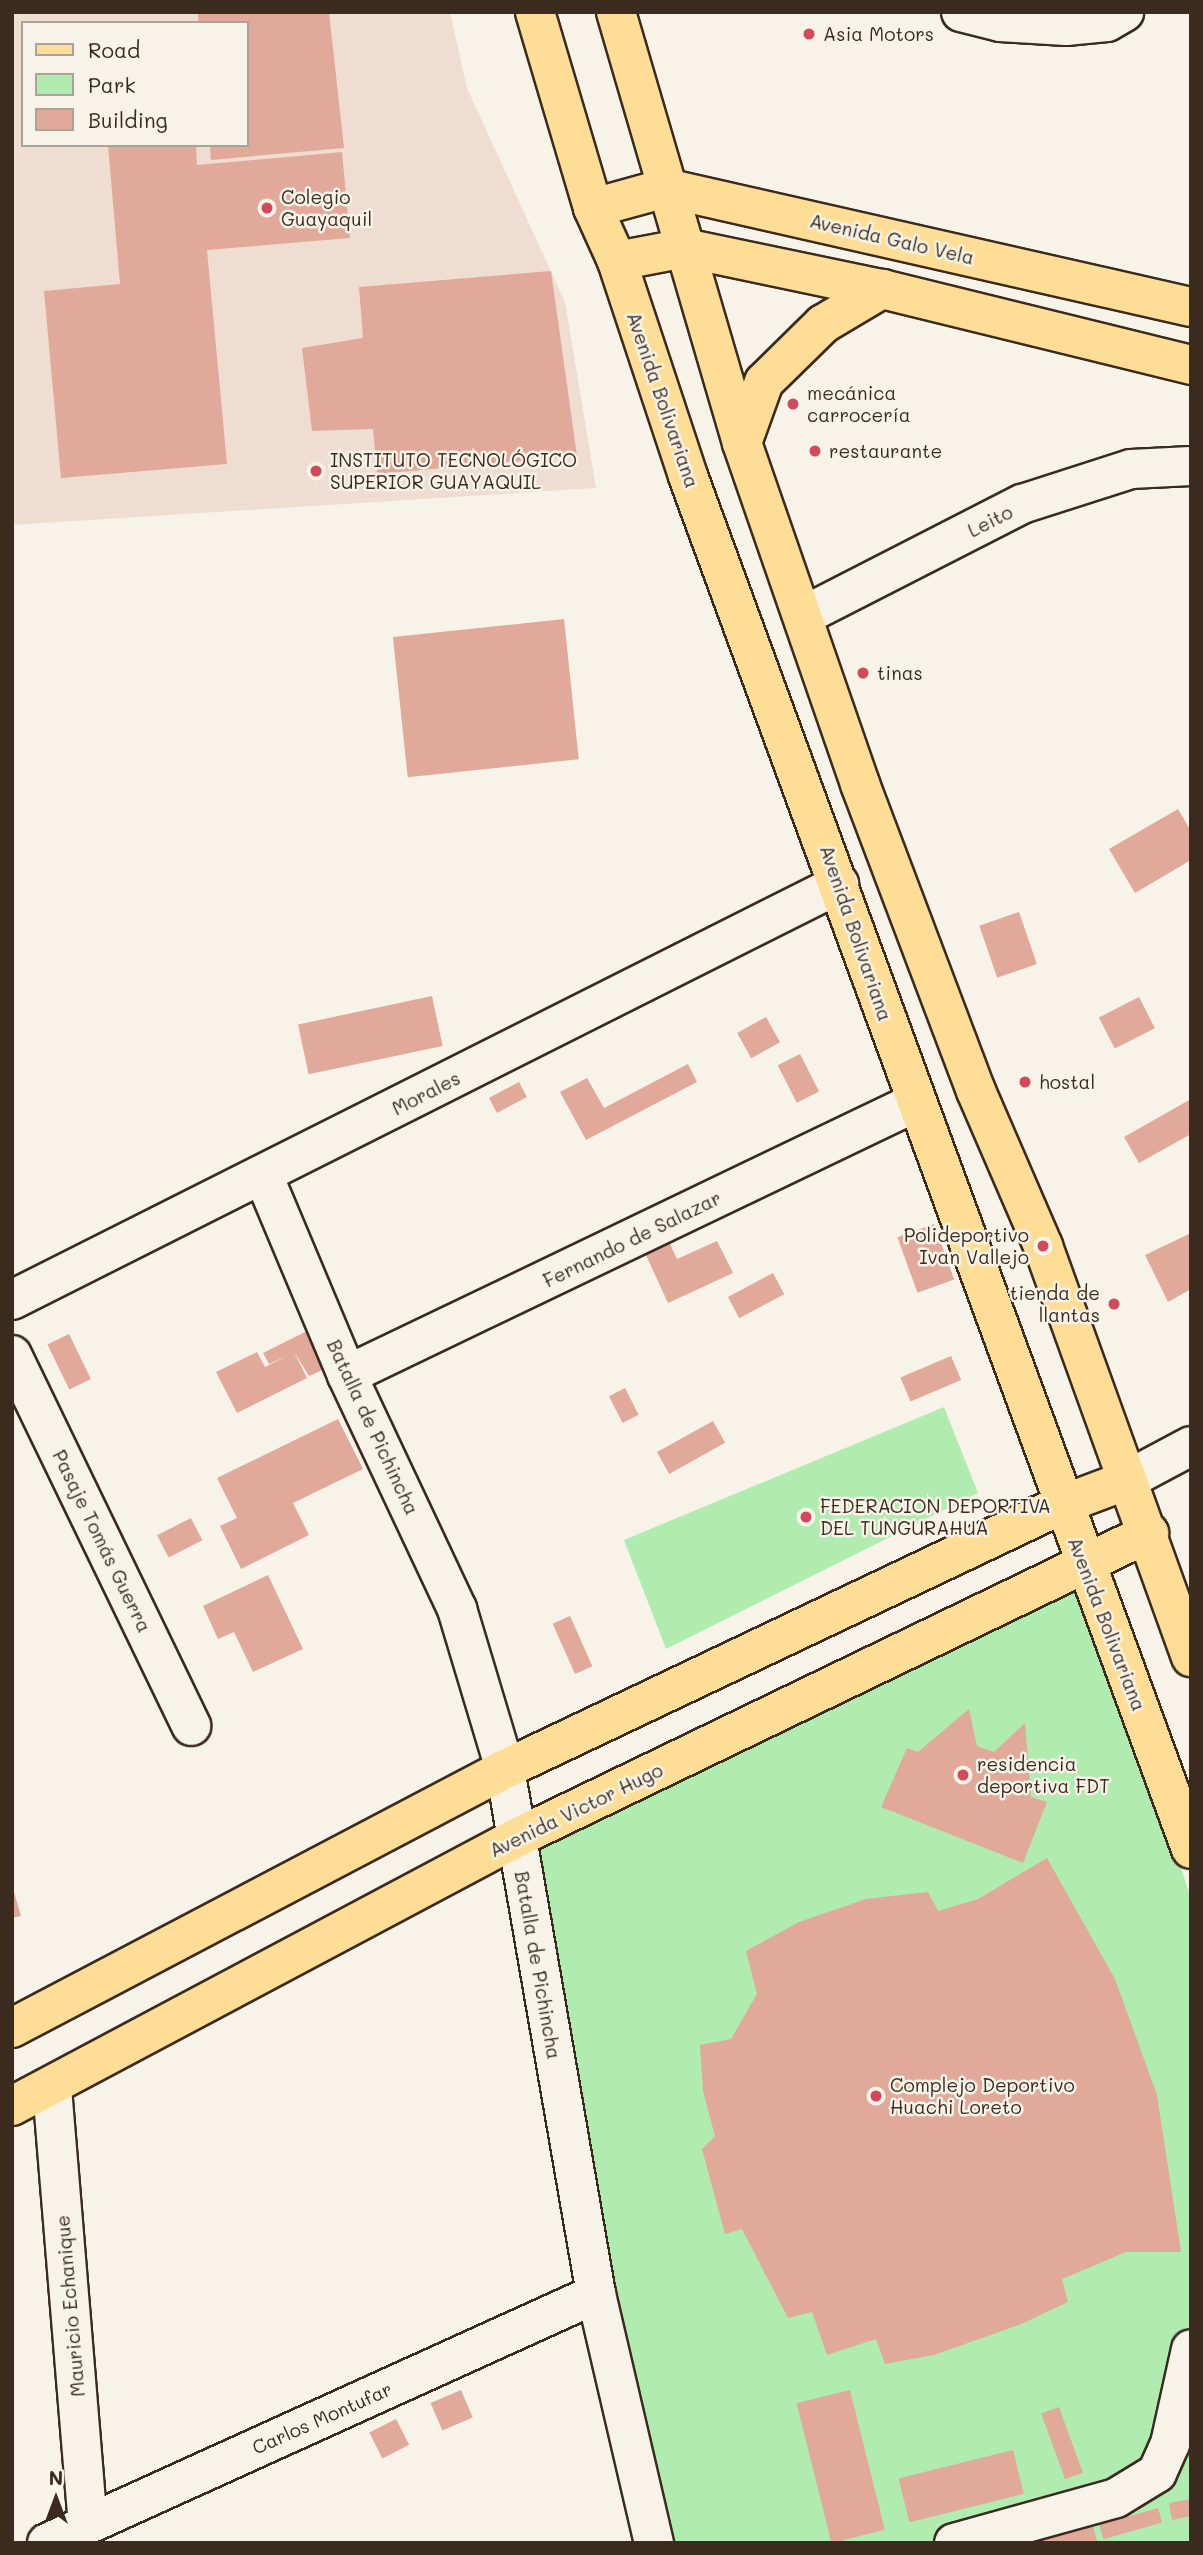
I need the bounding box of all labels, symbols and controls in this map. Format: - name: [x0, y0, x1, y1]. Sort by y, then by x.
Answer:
- legend: [21, 21, 248, 147]
- place label: Asia Motors: [823, 23, 934, 45]
- marker: Asia Motors: [801, 26, 817, 42]
- text: Road: [88, 36, 140, 63]
- text: Park: [88, 71, 136, 98]
- text: Building: [88, 106, 168, 133]
- place label: Colegio Guayaquil: [281, 186, 372, 230]
- marker: Colegio Guayaquil: [259, 200, 275, 216]
- street label: Avenida Galo Vela: [808, 209, 976, 269]
- street label: Avenida Bolivariana: [622, 309, 704, 491]
- place label: mecánica carrocería: [807, 382, 911, 426]
- marker: mecánica carrocería: [785, 396, 801, 412]
- place label: restaurante: [829, 440, 942, 462]
- marker: restaurante: [807, 443, 823, 459]
- place label: INSTITUTO TECNOLÓGICO SUPERIOR GUAYAQUIL: [330, 449, 577, 493]
- marker: INSTITUTO TECNOLÓGICO SUPERIOR GUAYAQUIL: [308, 463, 324, 479]
- street label: Leito: [964, 500, 1016, 542]
- place label: tinas: [877, 662, 923, 684]
- marker: tinas: [855, 665, 871, 681]
- street label: Avenida Bolivariana: [815, 842, 897, 1024]
- street label: Morales: [388, 1066, 464, 1120]
- place label: hostal: [1039, 1071, 1095, 1093]
- marker: hostal: [1017, 1074, 1033, 1090]
- street label: Fernando de Salazar: [539, 1186, 725, 1292]
- place label: Polideportivo Ivan Vallejo: [904, 1224, 1029, 1268]
- marker: Polideportivo Ivan Vallejo: [1035, 1238, 1051, 1254]
- place label: tienda de llantas: [1010, 1282, 1100, 1326]
- marker: tienda de llantas: [1106, 1296, 1122, 1312]
- street label: Batalla de Pichincha: [322, 1336, 424, 1518]
- street label: Pasaje Tomás Guerra: [48, 1446, 156, 1636]
- place label: FEDERACION DEPORTIVA DEL TUNGURAHUA: [820, 1495, 1051, 1539]
- marker: FEDERACION DEPORTIVA DEL TUNGURAHUA: [798, 1509, 814, 1525]
- street label: Avenida Bolivariana: [1063, 1534, 1151, 1714]
- place label: residencia deportiva FDT: [977, 1753, 1110, 1797]
- street label: Avenida Victor Hugo: [486, 1758, 666, 1862]
- marker: residencia deportiva FDT: [955, 1767, 971, 1783]
- street label: Batalla de Pichincha: [510, 1869, 566, 2061]
- place label: Complejo Deportivo Huachi Loreto: [890, 2074, 1075, 2118]
- marker: Complejo Deportivo Huachi Loreto: [868, 2088, 884, 2104]
- street label: Mauricio Echanique: [51, 2214, 89, 2398]
- street label: Carlos Montufar: [249, 2377, 395, 2459]
- north arrow: [21, 2464, 91, 2534]
- text: N: [49, 2465, 63, 2490]

